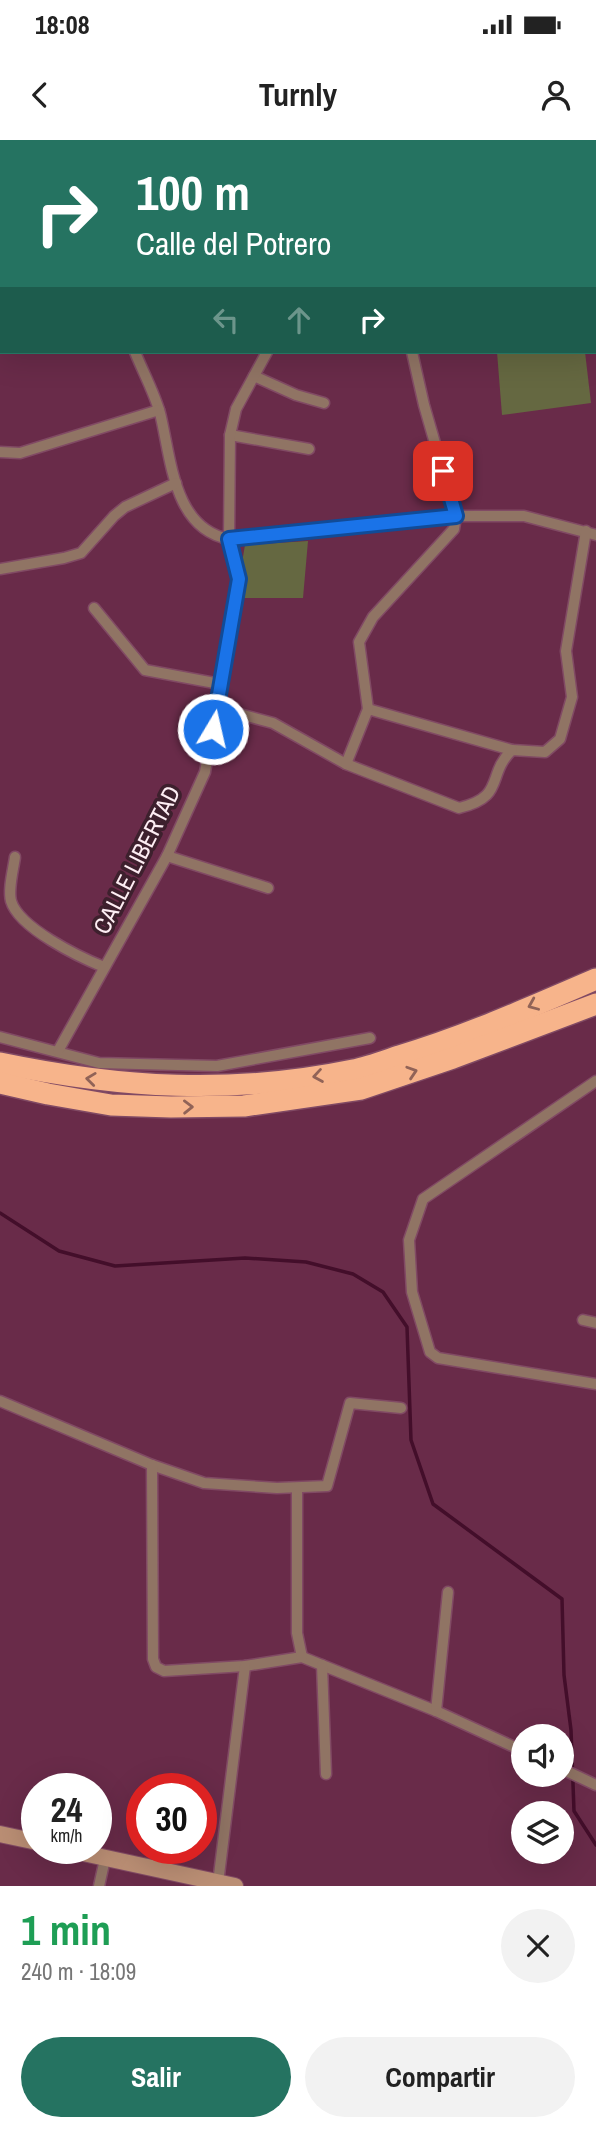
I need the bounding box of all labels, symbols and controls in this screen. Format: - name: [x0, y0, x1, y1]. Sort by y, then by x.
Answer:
- text: 18:08: [35, 7, 90, 42]
- text: Turnly: [259, 73, 337, 116]
- icon: back: [21, 76, 59, 114]
- icon: person: [537, 76, 575, 114]
- text: 100 m: [136, 159, 250, 225]
- icon: right: [21, 168, 112, 259]
- text: Calle del Potrero: [136, 222, 331, 265]
- icon: left: [207, 301, 245, 339]
- icon: ahead: [280, 301, 318, 339]
- icon: right: [353, 301, 391, 339]
- pin: [413, 441, 473, 501]
- icon: arrive: [424, 452, 462, 490]
- position arrow: [176, 692, 250, 766]
- street label: CALLE LIBERTAD: [85, 780, 187, 939]
- one-way arrow: [528, 997, 540, 1011]
- one-way arrow: [406, 1065, 418, 1080]
- one-way arrow: [312, 1068, 324, 1083]
- one-way arrow: [86, 1072, 97, 1087]
- one-way arrow: [184, 1099, 194, 1115]
- map controls: [511, 1724, 574, 1864]
- button: sound: [511, 1724, 574, 1787]
- speed limit sign: 30: [126, 1773, 217, 1864]
- text: 24: [51, 1786, 82, 1833]
- button: layers: [511, 1801, 574, 1864]
- text: km/h: [51, 1823, 83, 1848]
- text: 1 min: [21, 1902, 111, 1958]
- button: close: [501, 1909, 575, 1983]
- text: 240 m · 18:09: [21, 1956, 136, 1987]
- button: Salir: [21, 2037, 291, 2117]
- button: Compartir: [305, 2037, 575, 2117]

